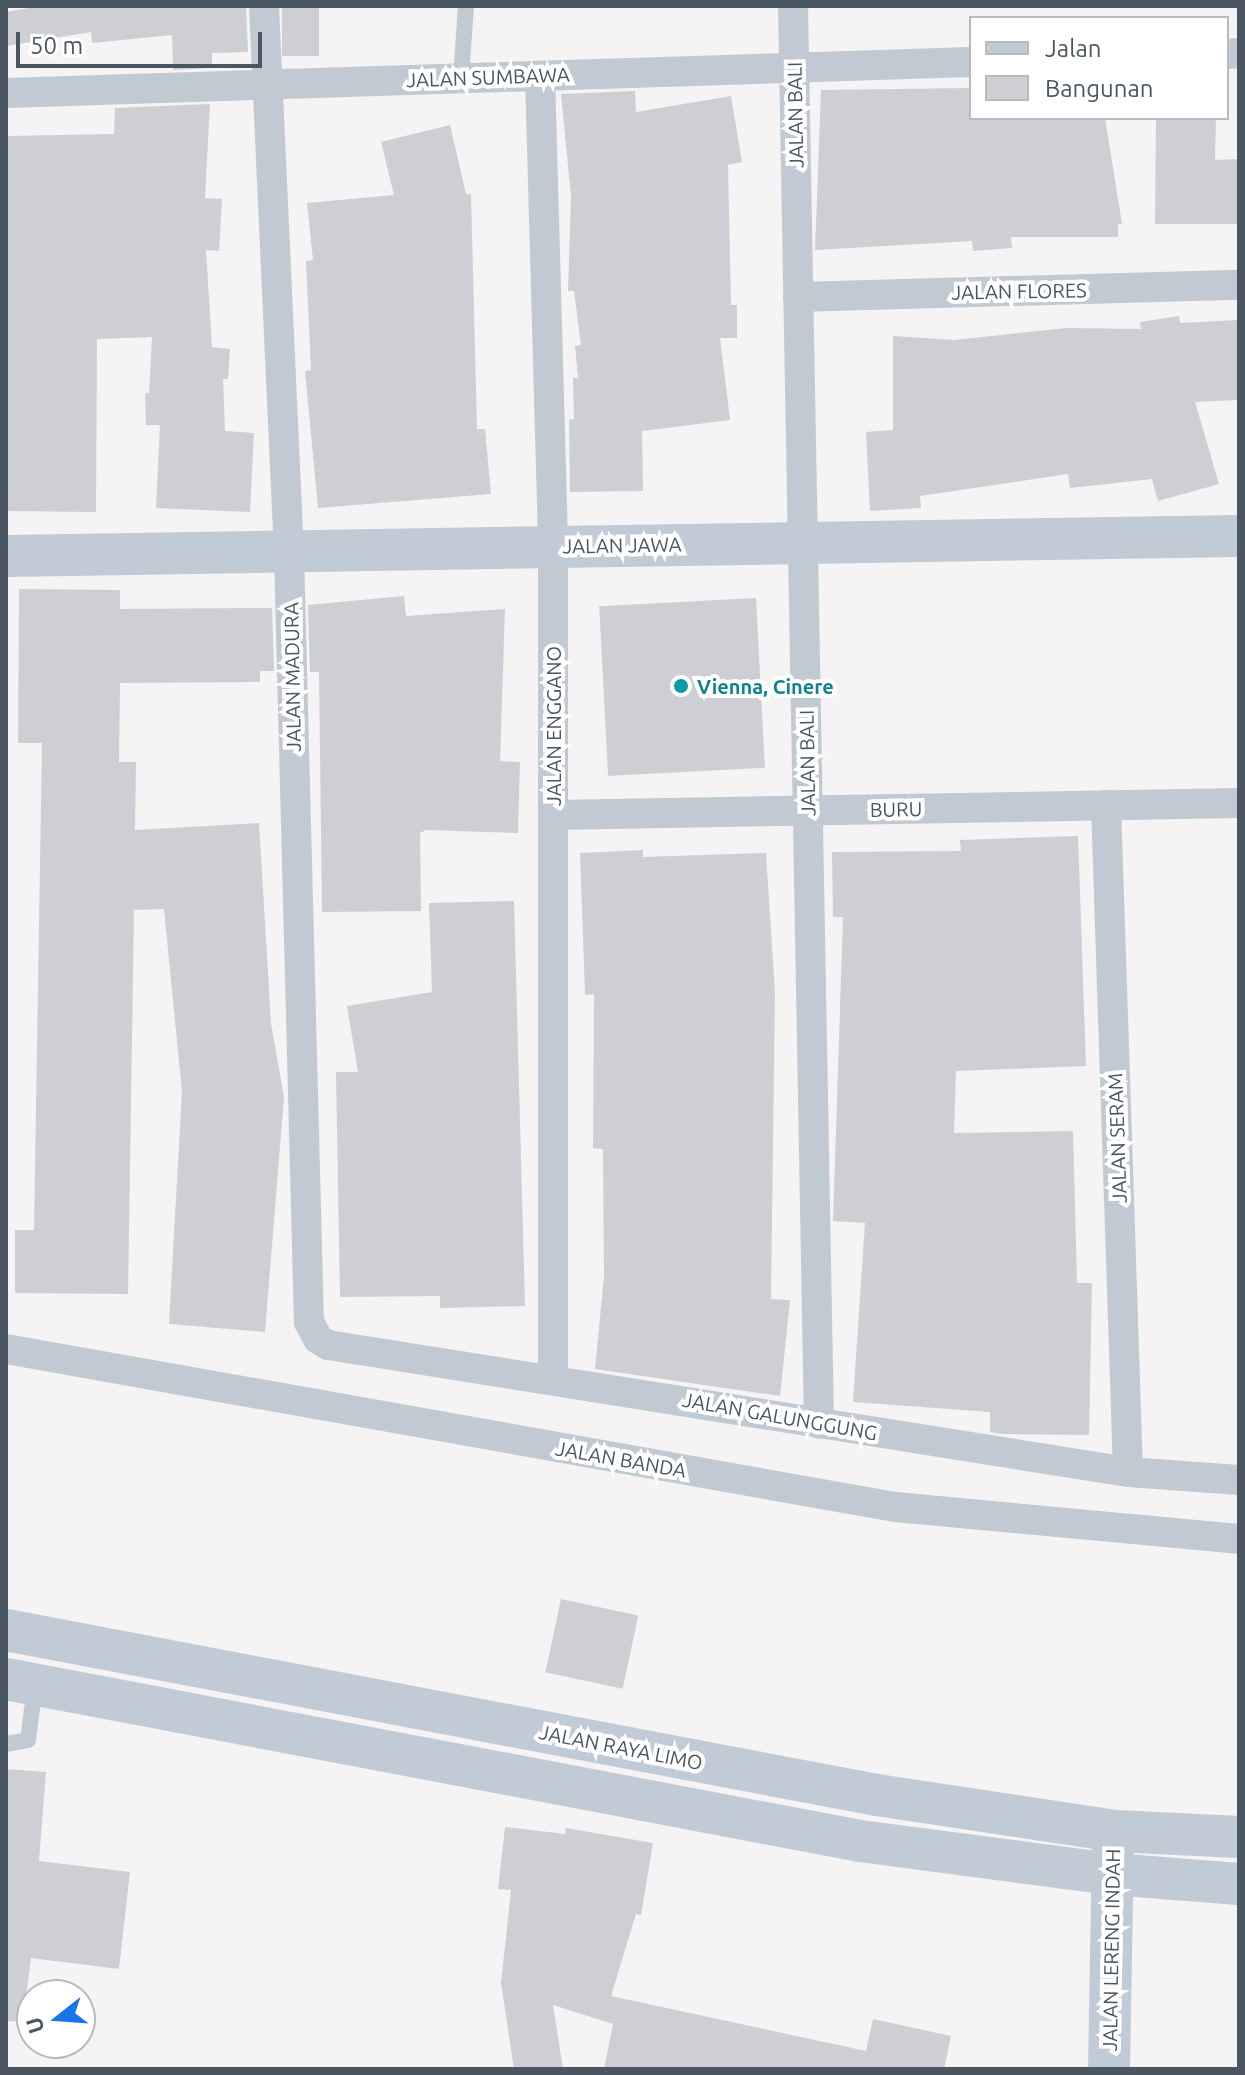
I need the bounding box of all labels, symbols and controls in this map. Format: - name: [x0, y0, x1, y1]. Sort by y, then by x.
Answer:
- scale bar: [20, 16, 266, 66]
- legend: [969, 16, 1229, 120]
- text: 50 m: [30, 32, 83, 59]
- text: Jalan: [1045, 35, 1102, 62]
- street label: JALAN SUMBAWA: [406, 62, 570, 92]
- street label: JALAN BALI: [782, 62, 808, 168]
- text: Bangunan: [1045, 75, 1154, 102]
- street label: JALAN FLORES: [951, 278, 1087, 304]
- street label: JALAN JAWA: [562, 532, 682, 558]
- street label: JALAN MADURA: [279, 602, 305, 752]
- street label: JALAN ENGGANO: [541, 646, 565, 806]
- place label: Vienna, Cinere: [697, 674, 834, 698]
- marker: Vienna, Cinere: [672, 677, 690, 695]
- street label: JALAN BALI: [794, 710, 820, 816]
- street label: BURU: [870, 797, 922, 821]
- street label: JALAN SERAM: [1103, 1072, 1131, 1204]
- street label: JALAN GALUNGGUNG: [681, 1387, 879, 1445]
- street label: JALAN BANDA: [554, 1436, 688, 1482]
- street label: JALAN RAYA LIMO: [537, 1719, 705, 1775]
- street label: JALAN LERENG INDAH: [1097, 1848, 1125, 2052]
- north arrow: [16, 1979, 96, 2059]
- text: U: [20, 2015, 49, 2037]

